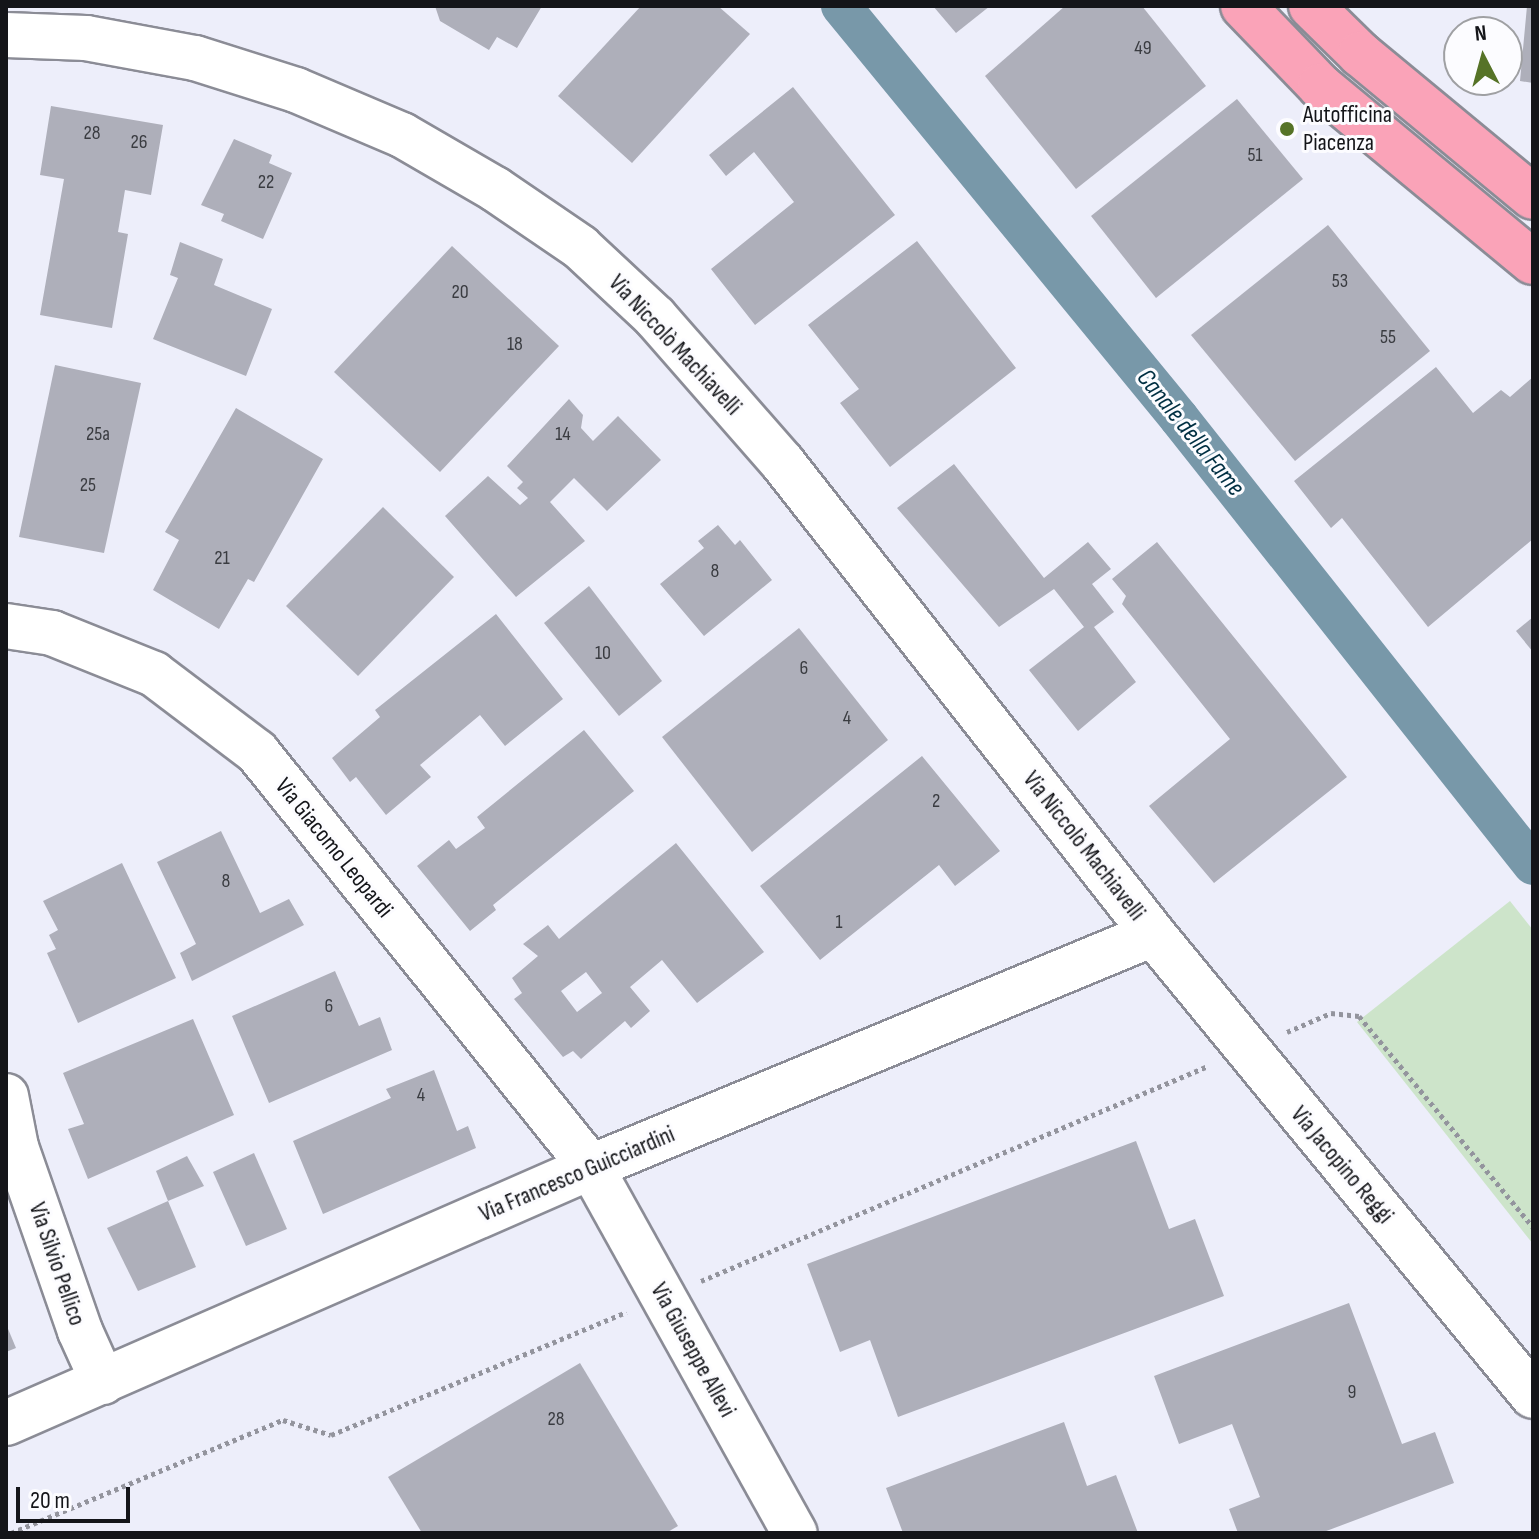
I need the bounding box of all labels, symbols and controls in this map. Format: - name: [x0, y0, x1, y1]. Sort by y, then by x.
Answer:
- north arrow: [1443, 16, 1523, 96]
- text: N: [1473, 20, 1488, 48]
- house number: 49: [1134, 36, 1152, 60]
- place label: Autofficina Piacenza: [1303, 101, 1392, 157]
- marker: Autofficina Piacenza: [1278, 120, 1296, 138]
- house number: 28: [84, 121, 100, 145]
- house number: 26: [131, 130, 147, 154]
- house number: 51: [1247, 143, 1263, 167]
- house number: 22: [258, 170, 274, 194]
- street label: Via Niccolò Machiavelli: [602, 269, 748, 421]
- house number: 53: [1332, 269, 1348, 293]
- house number: 20: [451, 280, 469, 304]
- house number: 55: [1380, 325, 1396, 349]
- house number: 18: [507, 332, 523, 356]
- water label: Canale della Fame: [1129, 363, 1251, 503]
- house number: 25a: [86, 422, 110, 446]
- house number: 14: [555, 422, 571, 446]
- house number: 25: [80, 473, 96, 497]
- house number: 21: [214, 546, 230, 570]
- house number: 8: [711, 559, 719, 583]
- house number: 10: [595, 641, 611, 665]
- house number: 6: [800, 656, 808, 680]
- house number: 4: [843, 706, 851, 730]
- street label: Via Niccolò Machiavelli: [1017, 766, 1151, 926]
- street label: Via Giacomo Leopardi: [269, 772, 399, 924]
- house number: 2: [932, 789, 940, 813]
- house number: 8: [222, 869, 230, 893]
- house number: 1: [836, 910, 842, 934]
- house number: 6: [325, 994, 333, 1018]
- house number: 4: [417, 1083, 425, 1107]
- street label: Via Jacopino Reggi: [1285, 1100, 1399, 1230]
- street label: Via Francesco Guicciardini: [475, 1120, 679, 1228]
- street label: Via Silvio Pellico: [23, 1199, 91, 1329]
- street label: Via Giuseppe Allevi: [644, 1278, 742, 1422]
- house number: 9: [1348, 1380, 1356, 1404]
- house number: 28: [548, 1407, 564, 1431]
- scale bar: [20, 1471, 134, 1521]
- text: 20 m: [30, 1486, 70, 1515]

